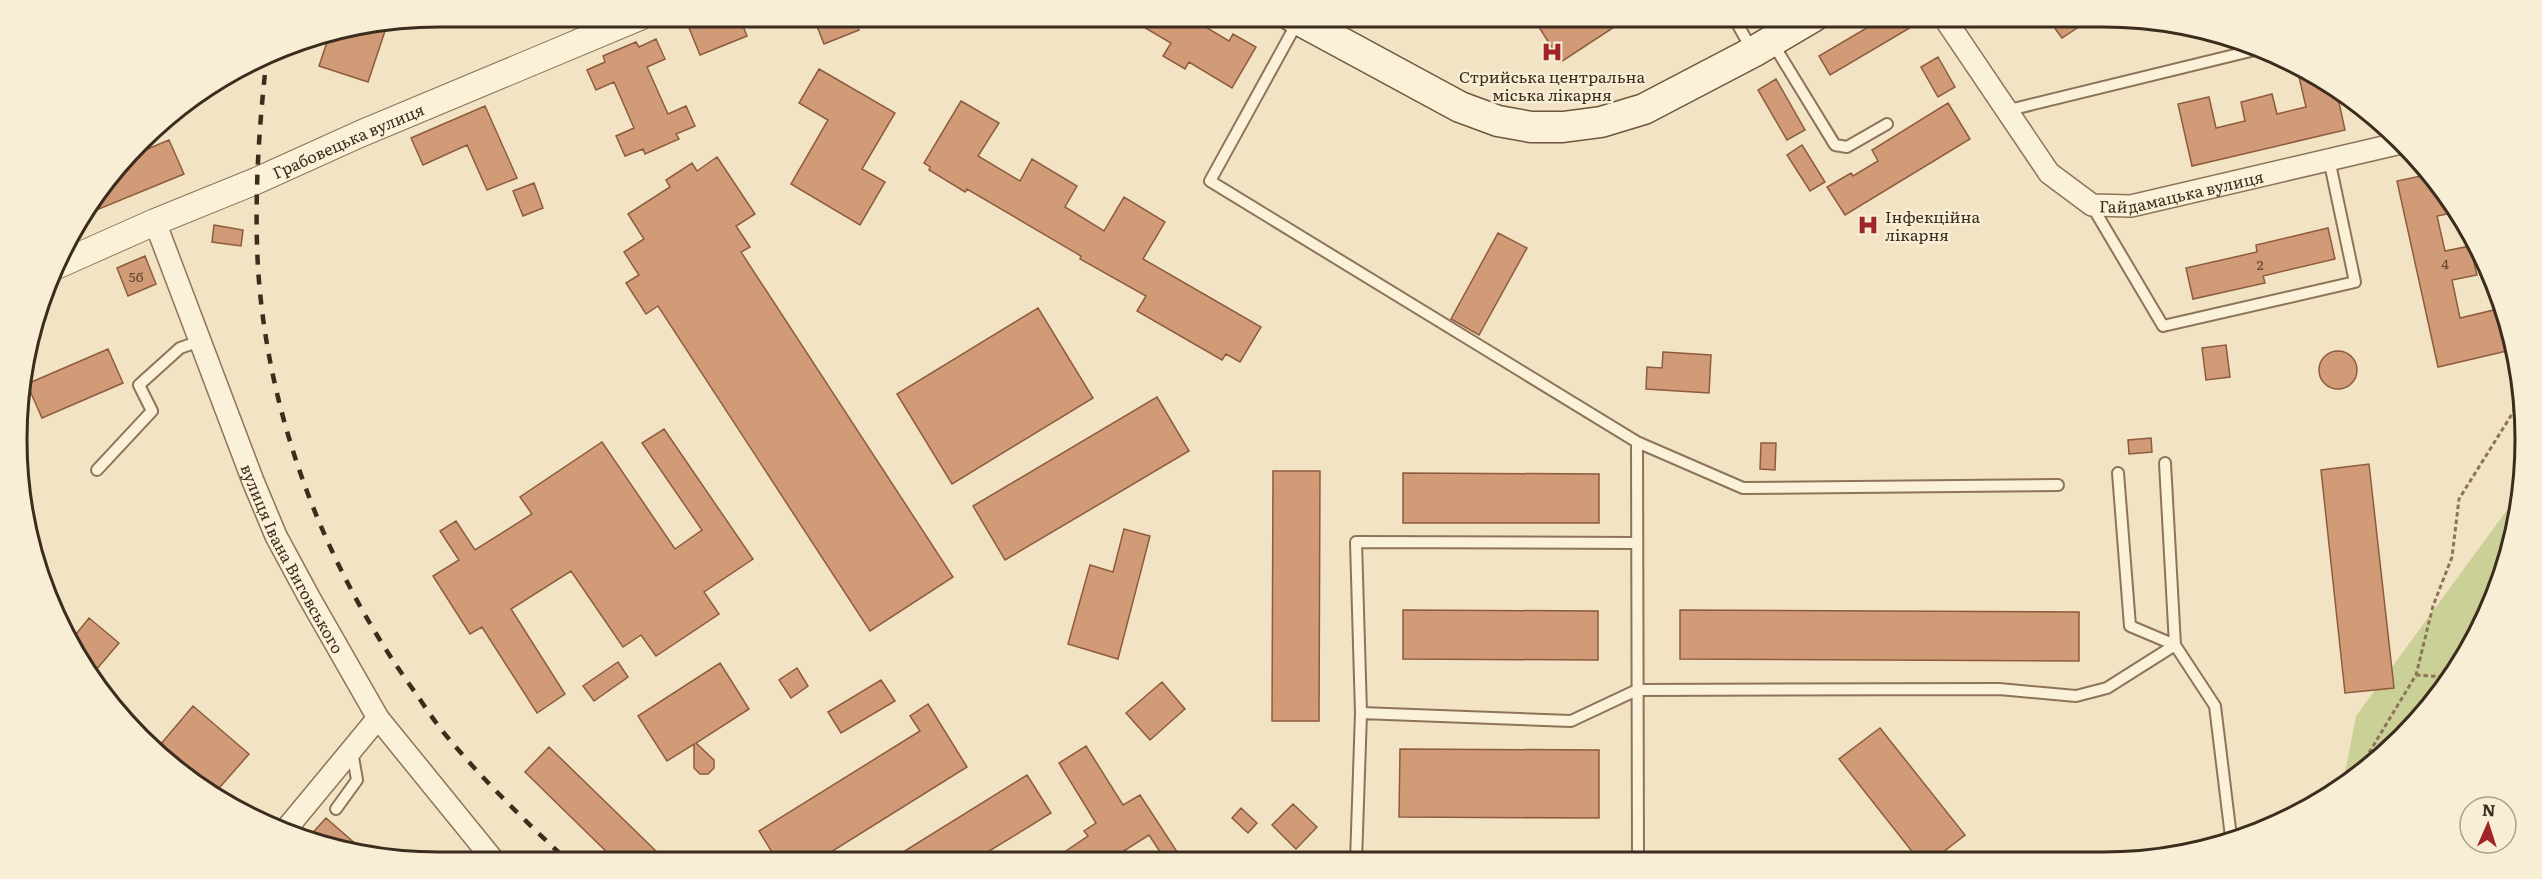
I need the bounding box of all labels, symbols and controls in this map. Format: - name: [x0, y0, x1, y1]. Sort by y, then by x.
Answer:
- hospital icon: Стрийська центральна міська лікарня: [1540, 40, 1564, 64]
- place label: Стрийська центральна міська лікарня: [1459, 64, 1645, 106]
- street label: Грабовецька вулиця: [268, 97, 428, 184]
- street label: Гайдамацька вулиця: [2099, 163, 2266, 218]
- place label: Інфекційна лікарня: [1885, 204, 1980, 246]
- hospital icon: Інфекційна лікарня: [1856, 213, 1880, 237]
- house number: 4: [2441, 253, 2449, 273]
- house number: 2: [2256, 254, 2264, 274]
- house number: 5б: [128, 266, 144, 286]
- street label: вулиця Івана Виговського: [236, 460, 350, 658]
- north arrow: [2458, 795, 2518, 855]
- text: N: [2481, 797, 2496, 821]

